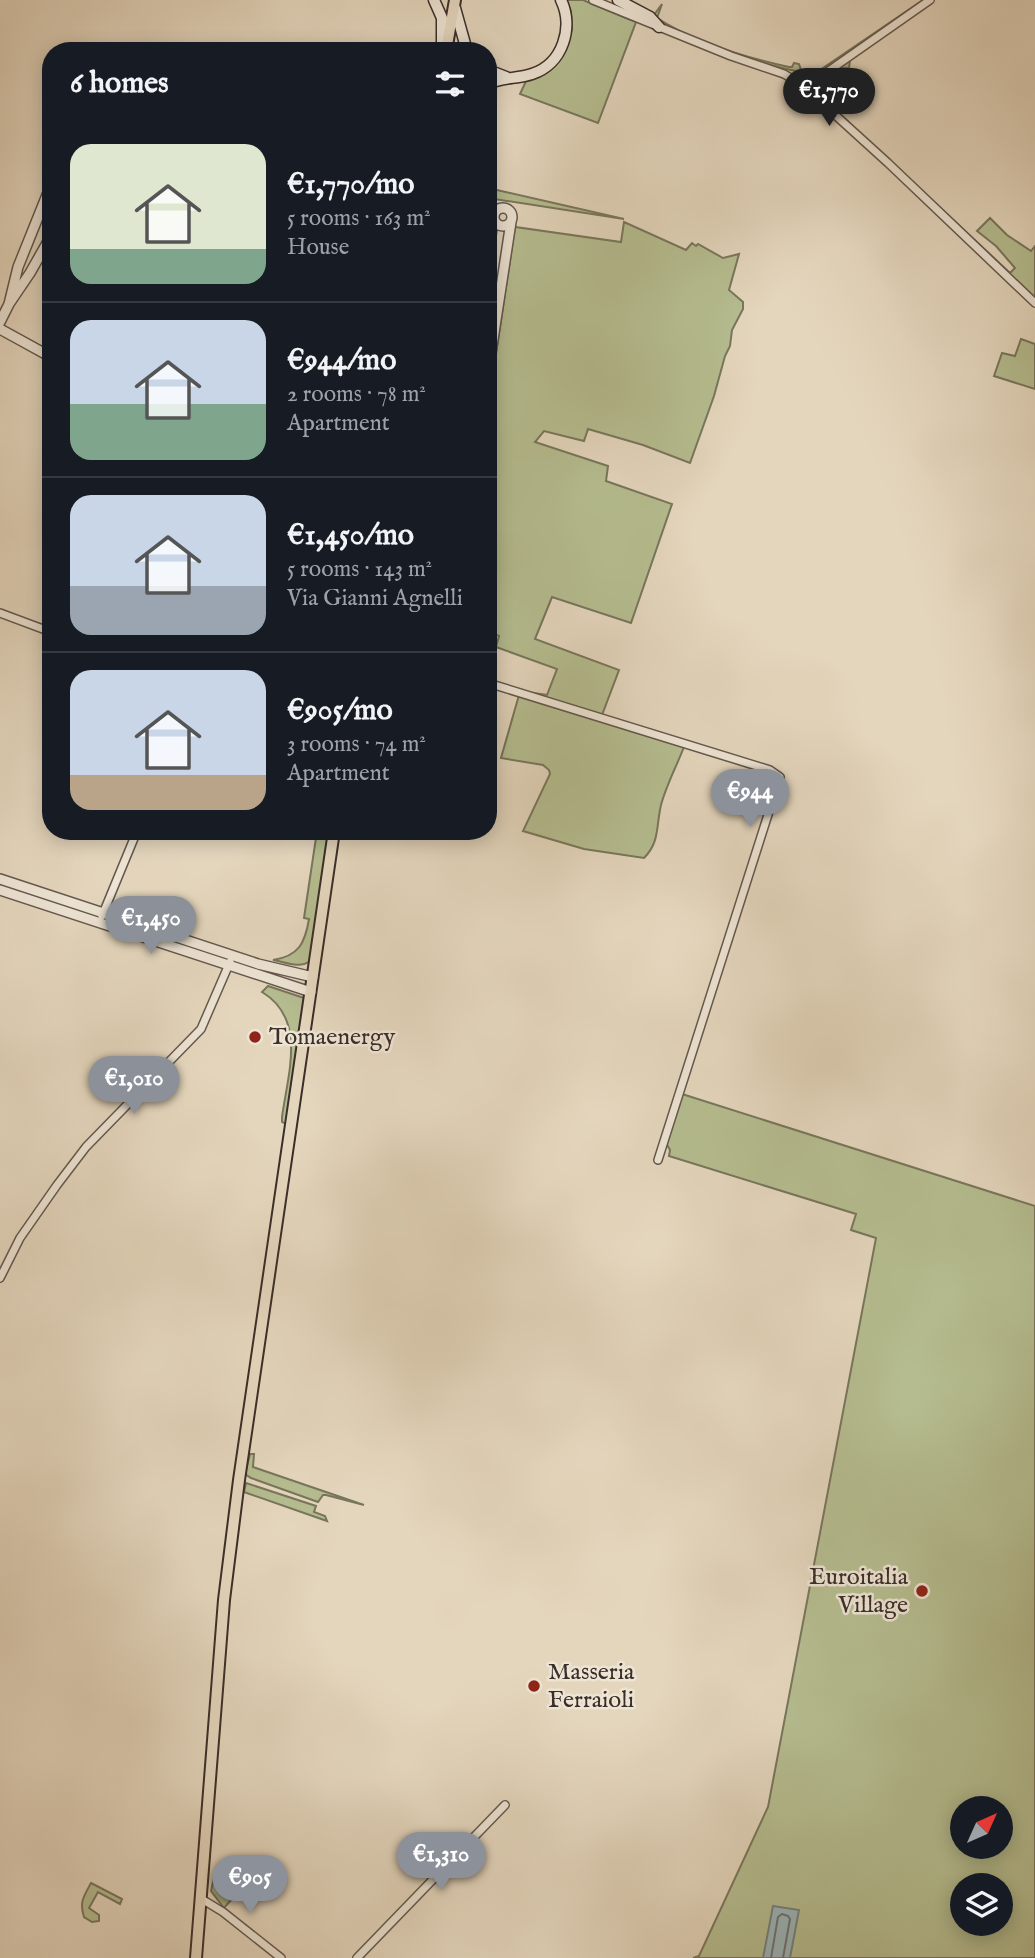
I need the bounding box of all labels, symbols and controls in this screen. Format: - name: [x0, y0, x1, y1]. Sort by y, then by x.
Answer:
- text: 6 homes: [70, 65, 169, 103]
- icon: filters: [431, 65, 469, 103]
- pin: €1,770: [772, 68, 886, 128]
- text: €1,770: [799, 76, 859, 105]
- text: €1,770/mo: [287, 166, 414, 204]
- icon: home: [126, 172, 210, 256]
- text: 5 rooms · 163 m²: [287, 204, 431, 233]
- text: House: [287, 233, 349, 262]
- text: €944/mo: [287, 342, 396, 380]
- icon: home: [126, 348, 210, 432]
- text: 2 rooms · 78 m²: [287, 380, 426, 409]
- text: Apartment: [287, 409, 390, 438]
- text: €1,450/mo: [287, 517, 414, 555]
- icon: home: [126, 523, 210, 607]
- text: 5 rooms · 143 m²: [287, 555, 432, 584]
- text: Via Gianni Agnelli: [287, 584, 463, 613]
- text: €905/mo: [287, 692, 393, 730]
- icon: home: [126, 698, 210, 782]
- text: 3 rooms · 74 m²: [287, 730, 426, 759]
- text: Apartment: [287, 759, 390, 788]
- pin: €944: [709, 770, 791, 829]
- text: €944: [727, 777, 773, 806]
- pin: €1,450: [94, 897, 208, 956]
- text: €1,450: [121, 904, 181, 933]
- place label: Tomaenergy: [269, 1022, 396, 1053]
- marker: Tomaenergy: [247, 1029, 263, 1045]
- pin: €1,010: [77, 1056, 191, 1116]
- text: €1,010: [104, 1064, 164, 1093]
- place label: Euroitalia Village: [809, 1562, 909, 1621]
- marker: Euroitalia Village: [914, 1583, 930, 1599]
- place label: Masseria Ferraioli: [548, 1657, 635, 1716]
- marker: Masseria Ferraioli: [526, 1678, 542, 1694]
- north arrow: [950, 1796, 1013, 1858]
- map controls: [950, 1796, 1013, 1936]
- pin: €1,310: [384, 1832, 498, 1892]
- text: €1,310: [413, 1840, 469, 1869]
- pin: €905: [209, 1856, 291, 1915]
- text: €905: [228, 1863, 272, 1892]
- button: layers: [950, 1873, 1013, 1936]

